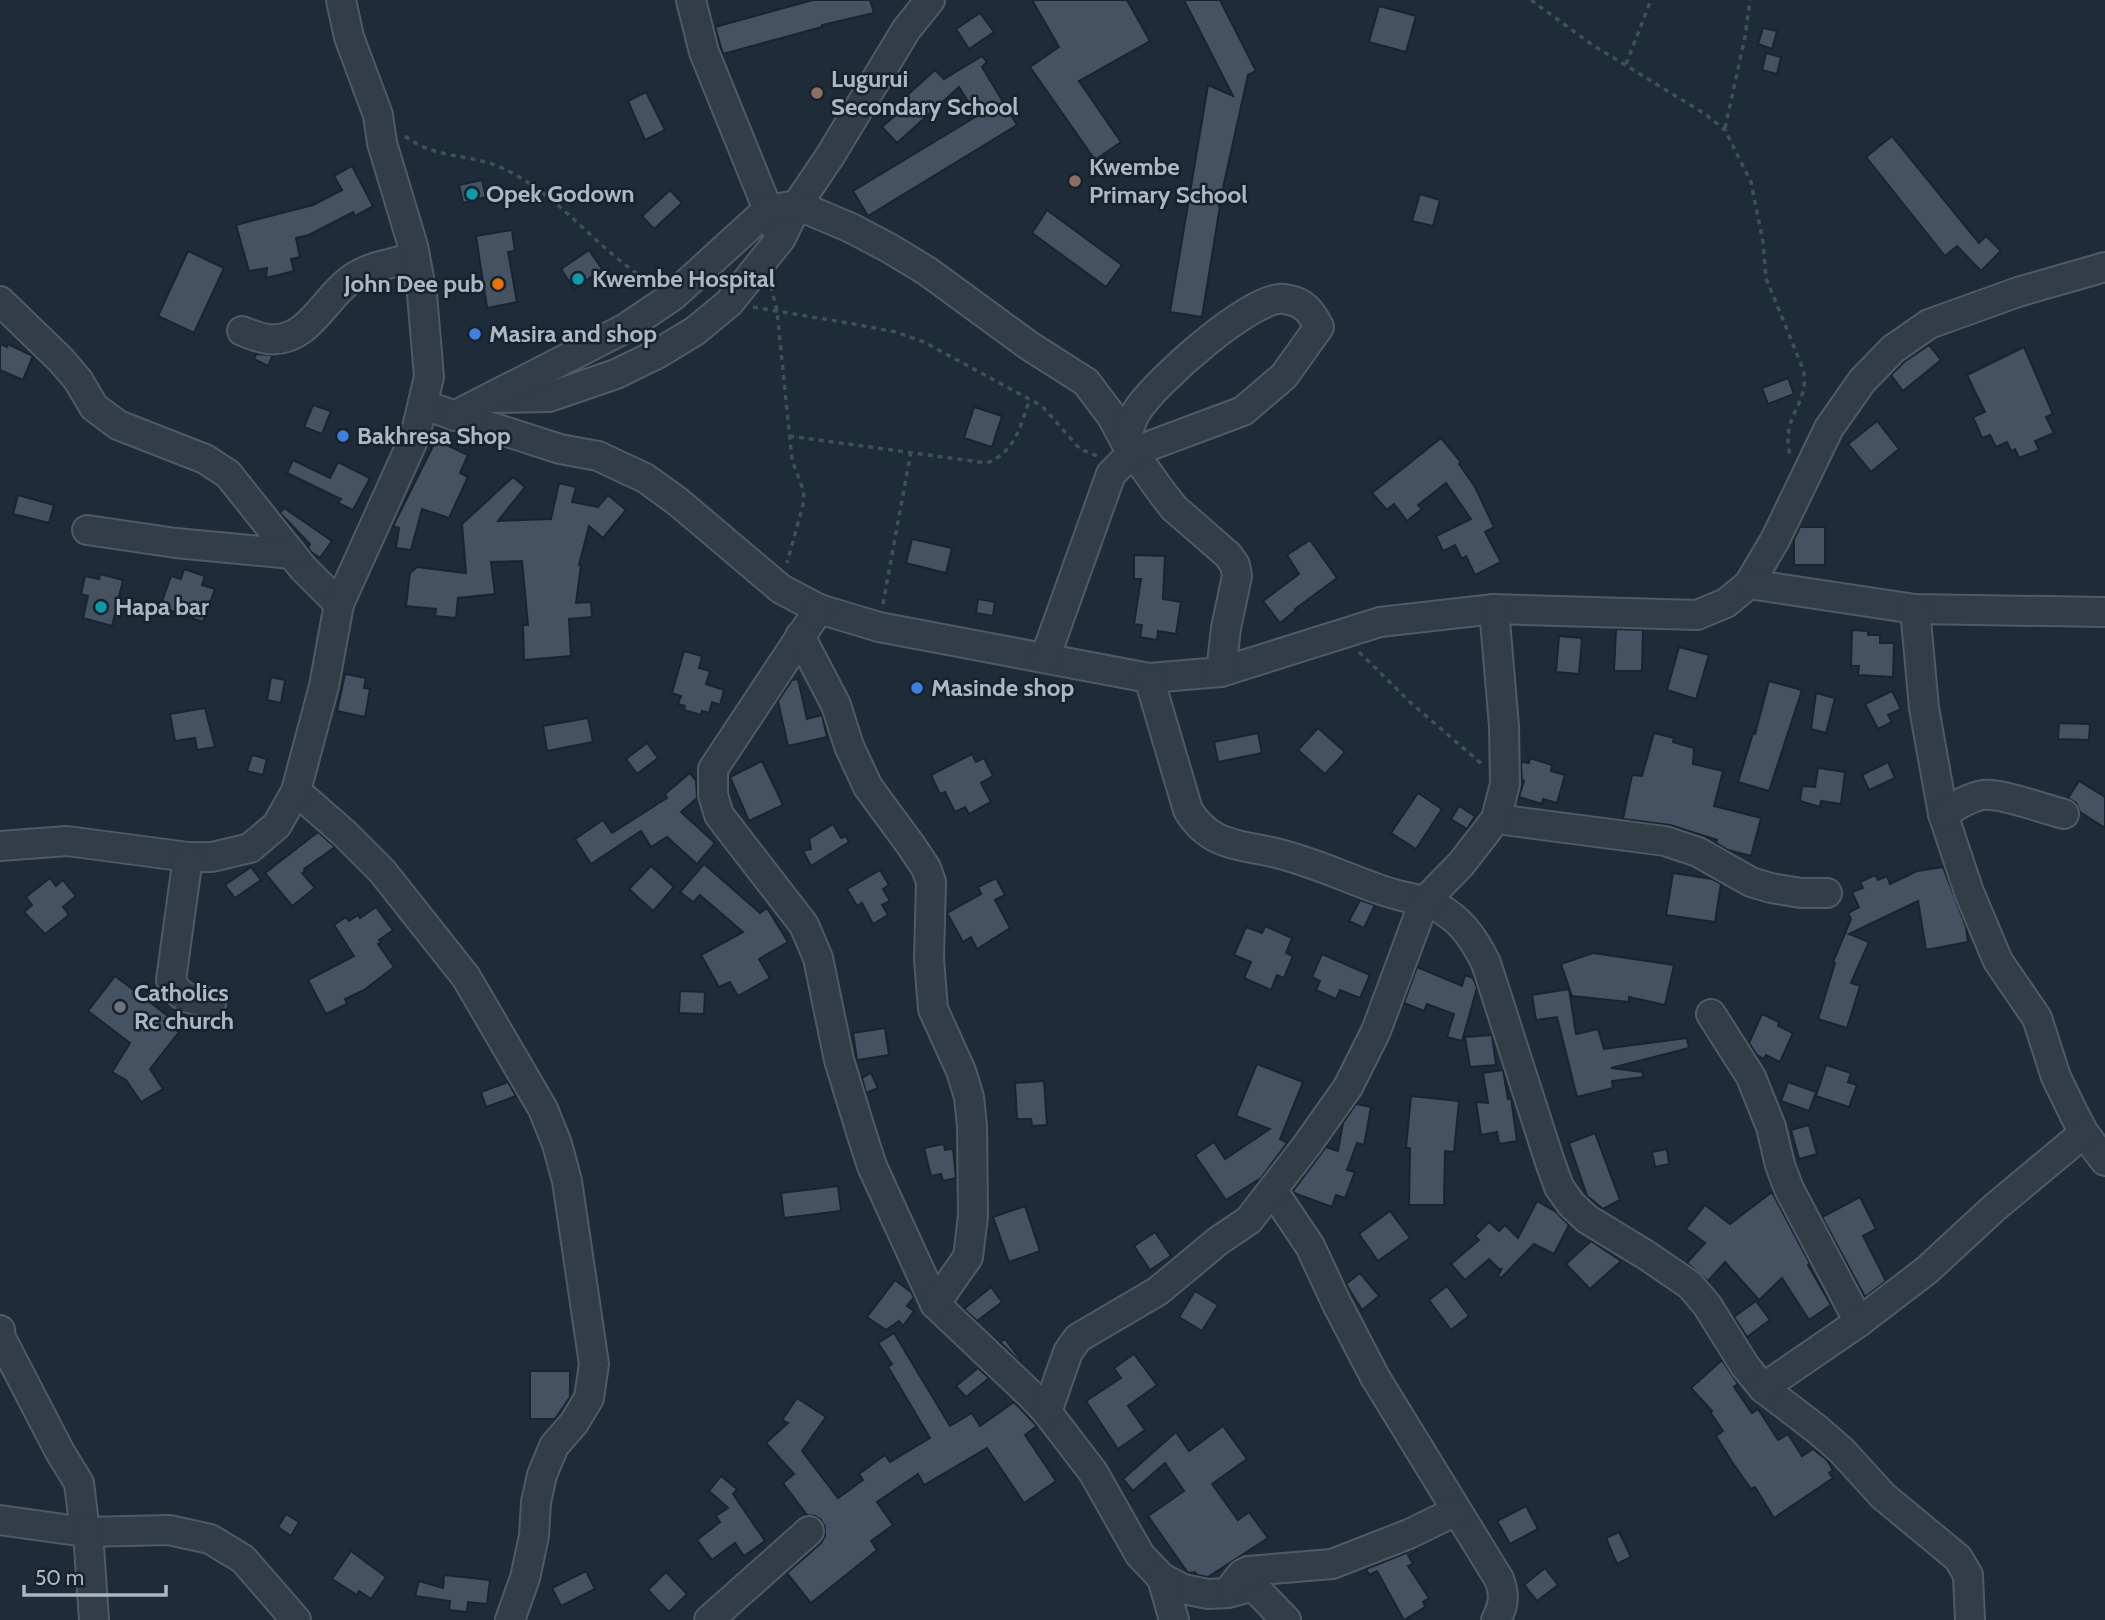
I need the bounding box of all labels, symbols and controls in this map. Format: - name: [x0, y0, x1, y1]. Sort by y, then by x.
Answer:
- place label: Lugurui Secondary School: [831, 64, 1019, 121]
- marker: Lugurui Secondary School: [809, 85, 825, 101]
- place label: Kwembe Primary School: [1089, 152, 1248, 209]
- marker: Kwembe Primary School: [1067, 173, 1083, 189]
- place label: Opek Godown: [486, 179, 635, 208]
- marker: Opek Godown: [464, 186, 480, 202]
- place label: Kwembe Hospital: [592, 264, 775, 293]
- place label: John Dee pub: [343, 269, 484, 298]
- marker: Kwembe Hospital: [570, 271, 586, 287]
- marker: John Dee pub: [490, 276, 506, 292]
- place label: Masira and shop: [489, 319, 657, 348]
- marker: Masira and shop: [467, 326, 483, 342]
- place label: Bakhresa Shop: [357, 421, 511, 450]
- marker: Bakhresa Shop: [335, 428, 351, 444]
- place label: Hapa bar: [115, 592, 209, 621]
- marker: Hapa bar: [93, 599, 109, 615]
- place label: Masinde shop: [931, 673, 1074, 702]
- marker: Masinde shop: [909, 680, 925, 696]
- place label: Catholics Rc church: [134, 978, 234, 1035]
- marker: Catholics Rc church: [112, 999, 128, 1015]
- scale bar: [24, 1554, 166, 1598]
- text: 50 m: [35, 1565, 84, 1590]

